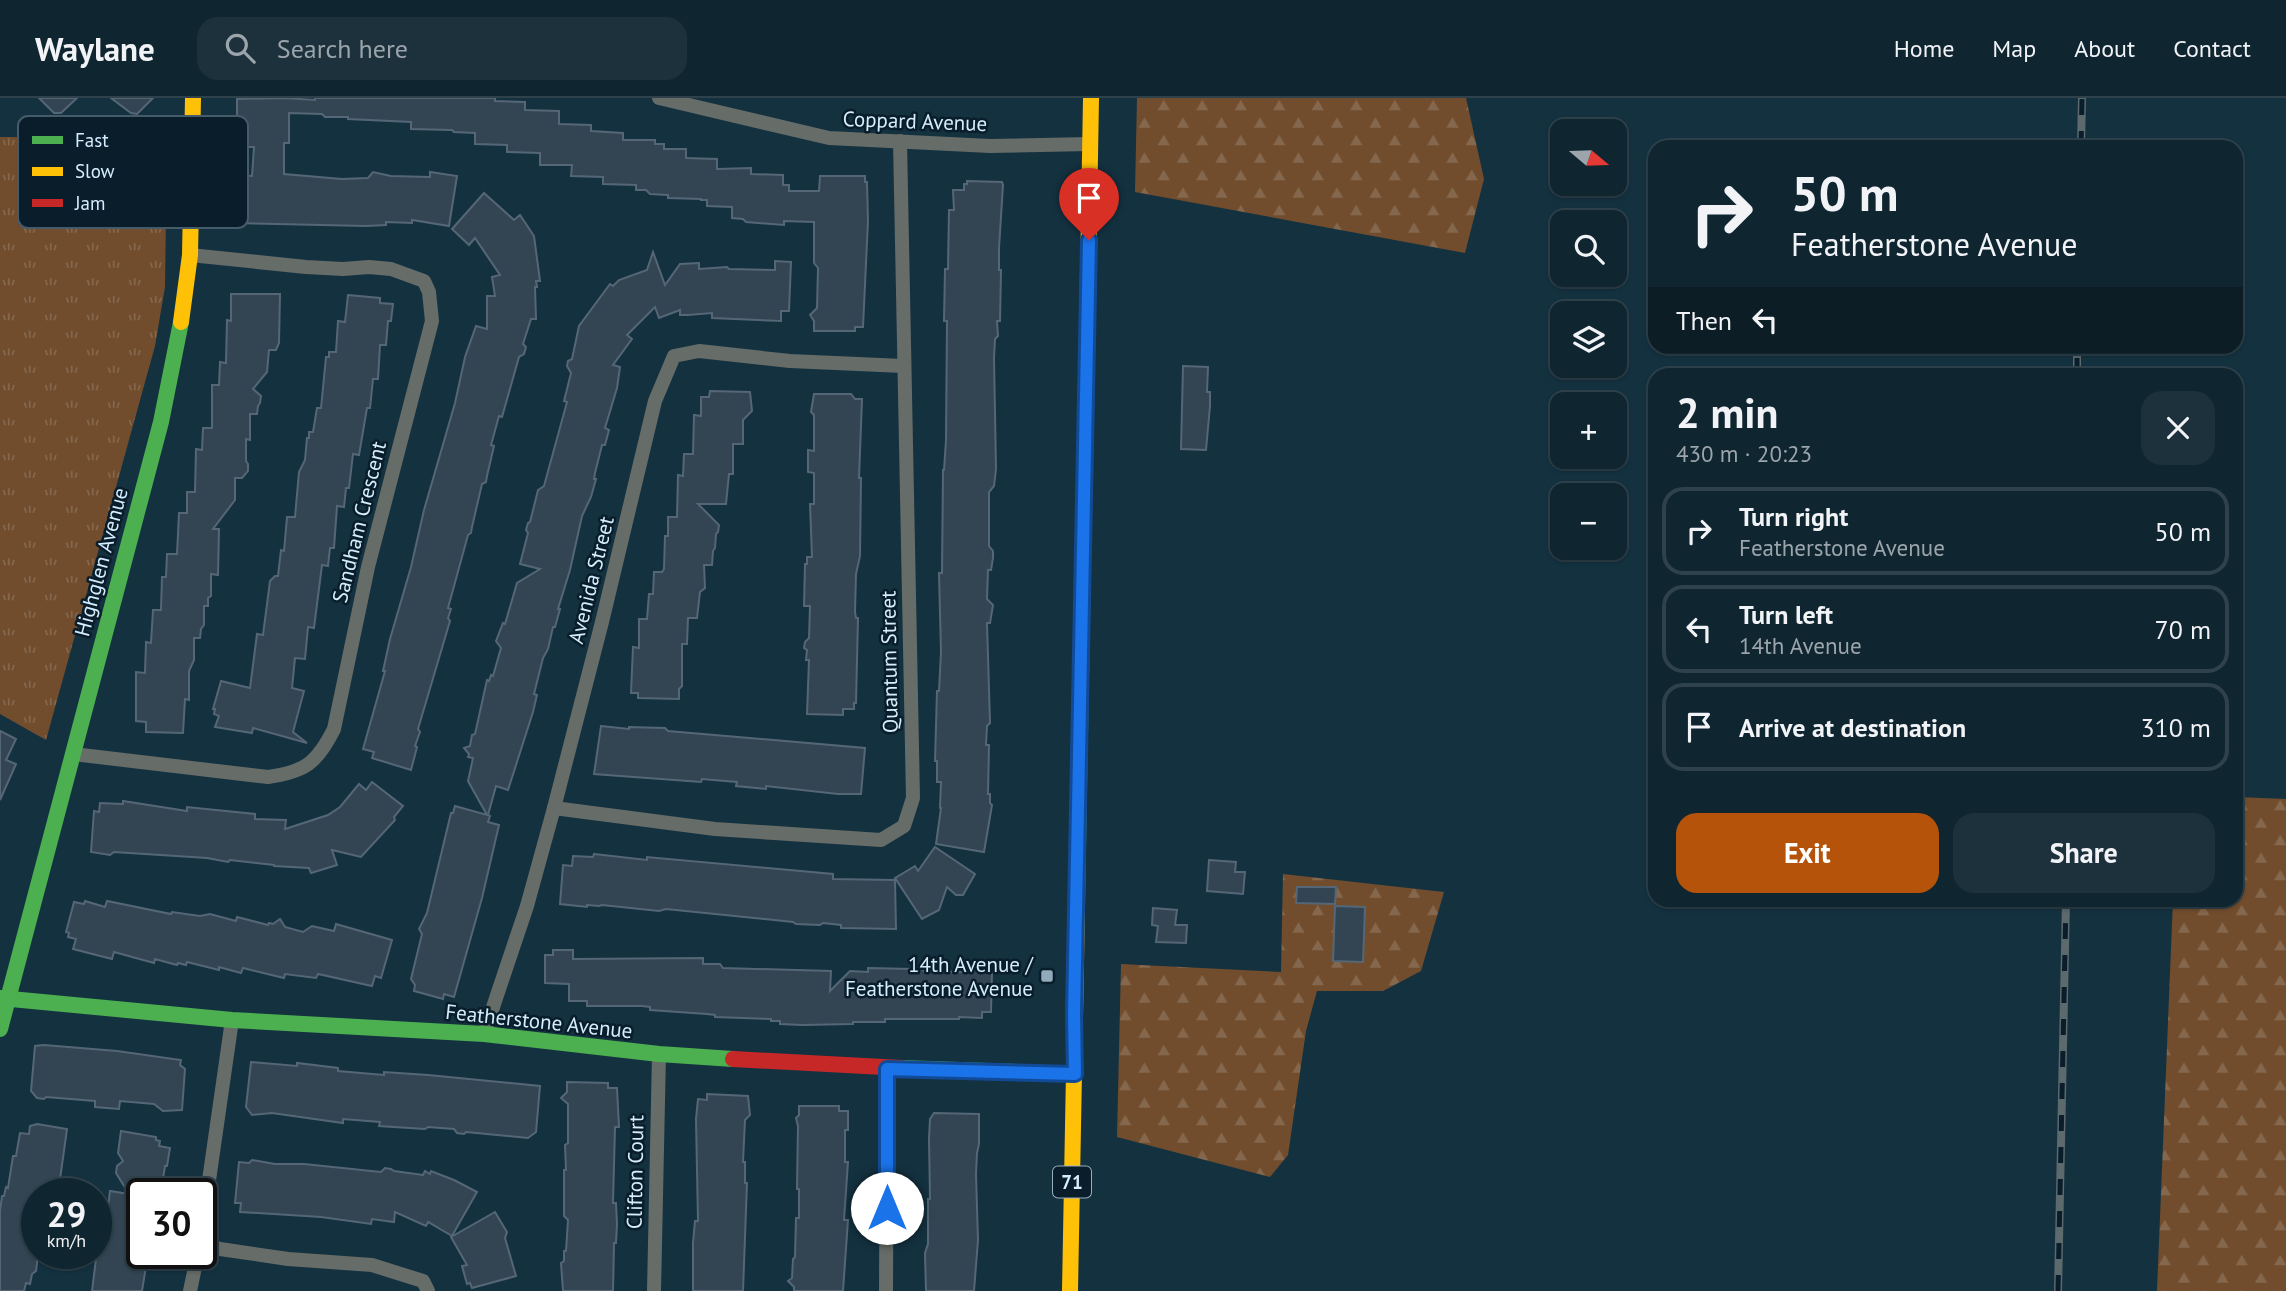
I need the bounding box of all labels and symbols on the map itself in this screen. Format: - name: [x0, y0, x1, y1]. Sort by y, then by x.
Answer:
- street label: Coppard Avenue: [842, 105, 988, 137]
- legend: [18, 116, 248, 228]
- north arrow: [1550, 119, 1628, 196]
- text: Fast: [75, 128, 109, 152]
- text: Slow: [75, 159, 115, 183]
- pin: [1059, 168, 1119, 240]
- text: Jam: [74, 191, 105, 215]
- street label: Sandham Crescent: [326, 438, 392, 606]
- street label: Highglen Avenue: [68, 485, 134, 639]
- street label: Avenida Street: [562, 514, 620, 646]
- street label: Quantum Street: [874, 591, 904, 733]
- place label: 14th Avenue / Featherstone Avenue: [845, 951, 1035, 1002]
- marker: 14th Avenue / Featherstone Avenue: [1039, 968, 1055, 984]
- street label: Featherstone Avenue: [444, 998, 634, 1044]
- street label: Clifton Court: [621, 1115, 649, 1229]
- road number: 71: [1053, 1166, 1091, 1198]
- position arrow: [850, 1171, 924, 1245]
- speed limit sign: 30: [126, 1178, 217, 1269]

